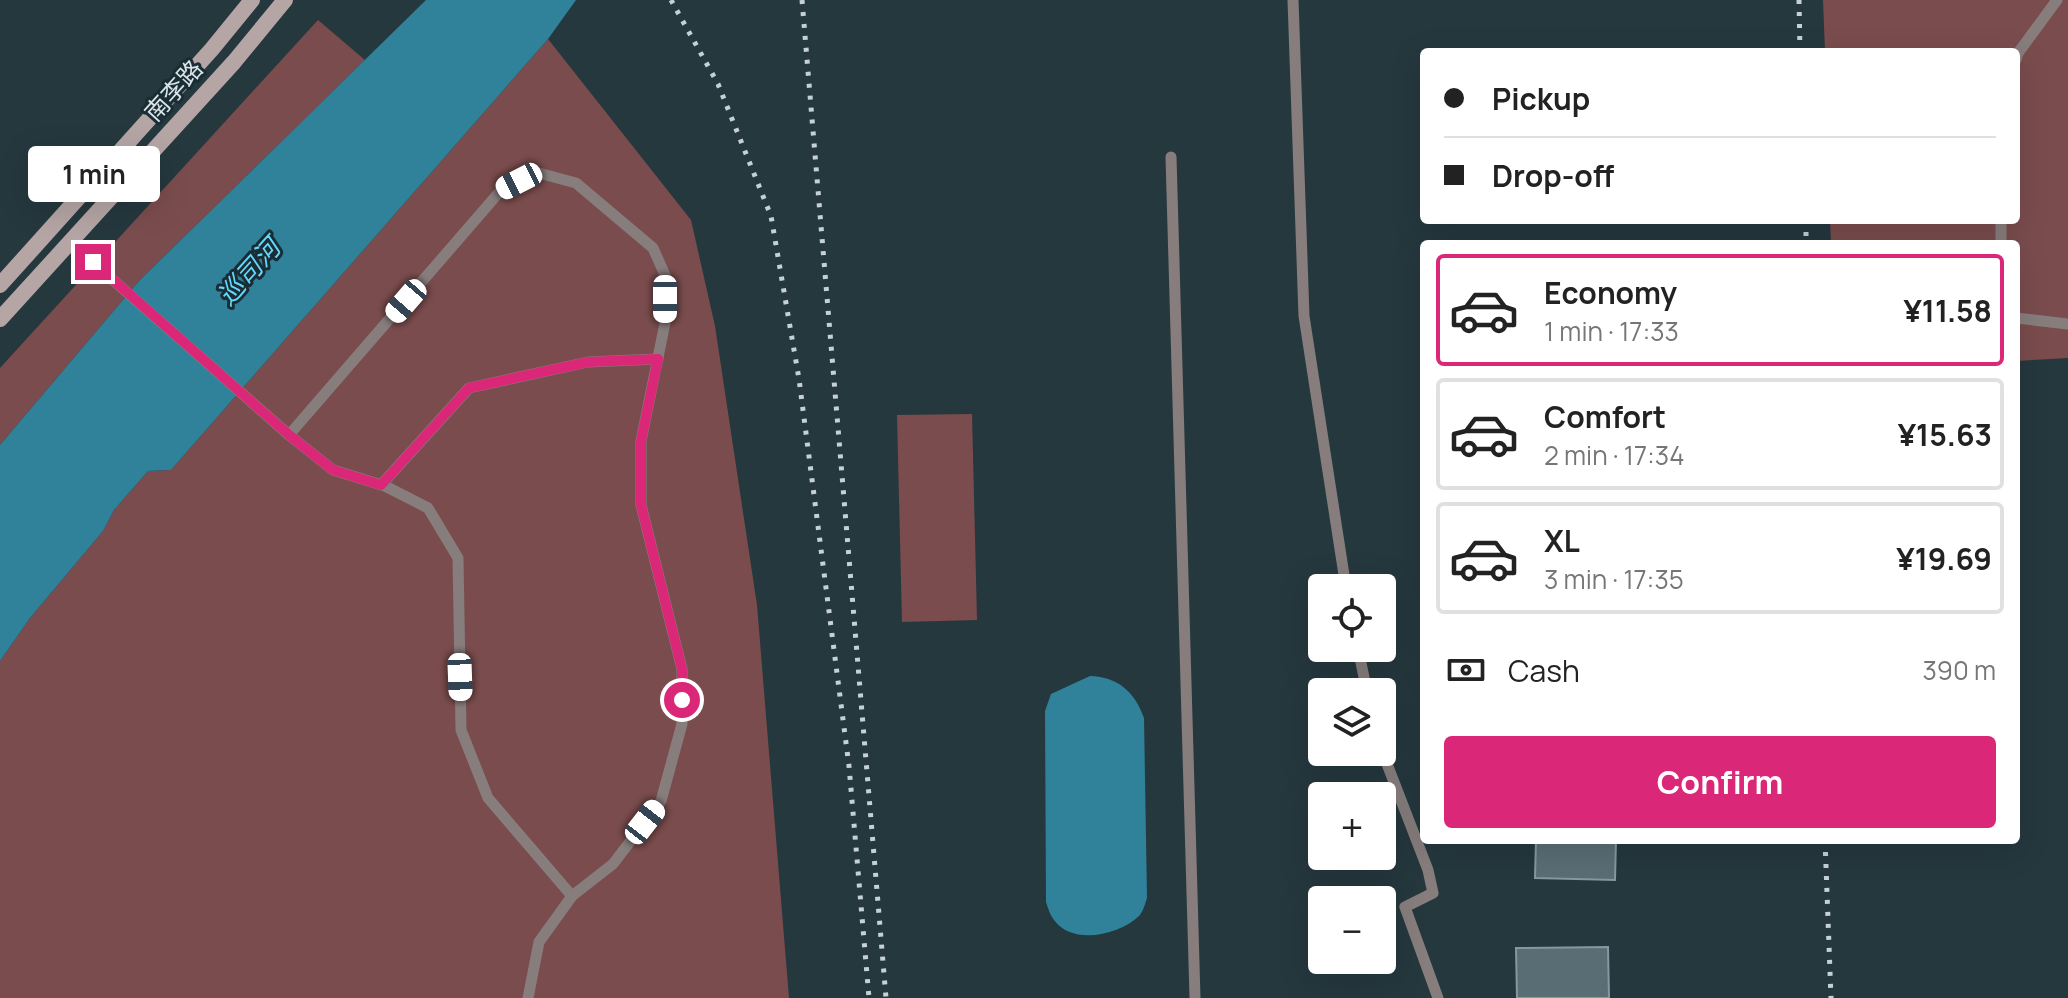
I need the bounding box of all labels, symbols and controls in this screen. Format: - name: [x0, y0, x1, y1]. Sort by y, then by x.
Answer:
- street label: 南李路: [137, 52, 209, 128]
- text: Pickup: [1492, 78, 1590, 119]
- callout: 1 min: [27, 146, 159, 202]
- text: Drop-off: [1492, 155, 1614, 196]
- text: 1 min: [62, 156, 126, 192]
- car: [492, 159, 546, 203]
- water label: 巡司河: [209, 227, 291, 312]
- route end: [75, 244, 111, 280]
- text: Economy: [1544, 272, 1677, 313]
- icon: car: [1448, 274, 1520, 346]
- car: [381, 275, 431, 327]
- car: [653, 275, 677, 323]
- text: ¥11.58: [1904, 290, 1992, 331]
- text: 1 min · 17:33: [1544, 313, 1679, 349]
- text: Comfort: [1544, 396, 1666, 437]
- icon: car: [1448, 398, 1520, 470]
- text: ¥15.63: [1898, 414, 1992, 455]
- text: 2 min · 17:34: [1544, 437, 1685, 473]
- text: XL: [1544, 520, 1580, 561]
- icon: car: [1448, 522, 1520, 594]
- text: ¥19.69: [1896, 538, 1992, 579]
- text: 3 min · 17:35: [1544, 561, 1684, 597]
- map controls: [1308, 574, 1396, 974]
- button: locate: [1308, 574, 1396, 662]
- icon: cash: [1444, 648, 1488, 692]
- text: Cash: [1508, 650, 1580, 691]
- text: 390 m: [1922, 652, 1996, 688]
- car: [447, 653, 473, 701]
- button: layers: [1308, 678, 1396, 766]
- route start: [664, 682, 700, 718]
- button: Confirm: [1444, 736, 1996, 828]
- button: +: [1308, 782, 1396, 870]
- car: [621, 796, 669, 848]
- button: −: [1308, 886, 1396, 974]

